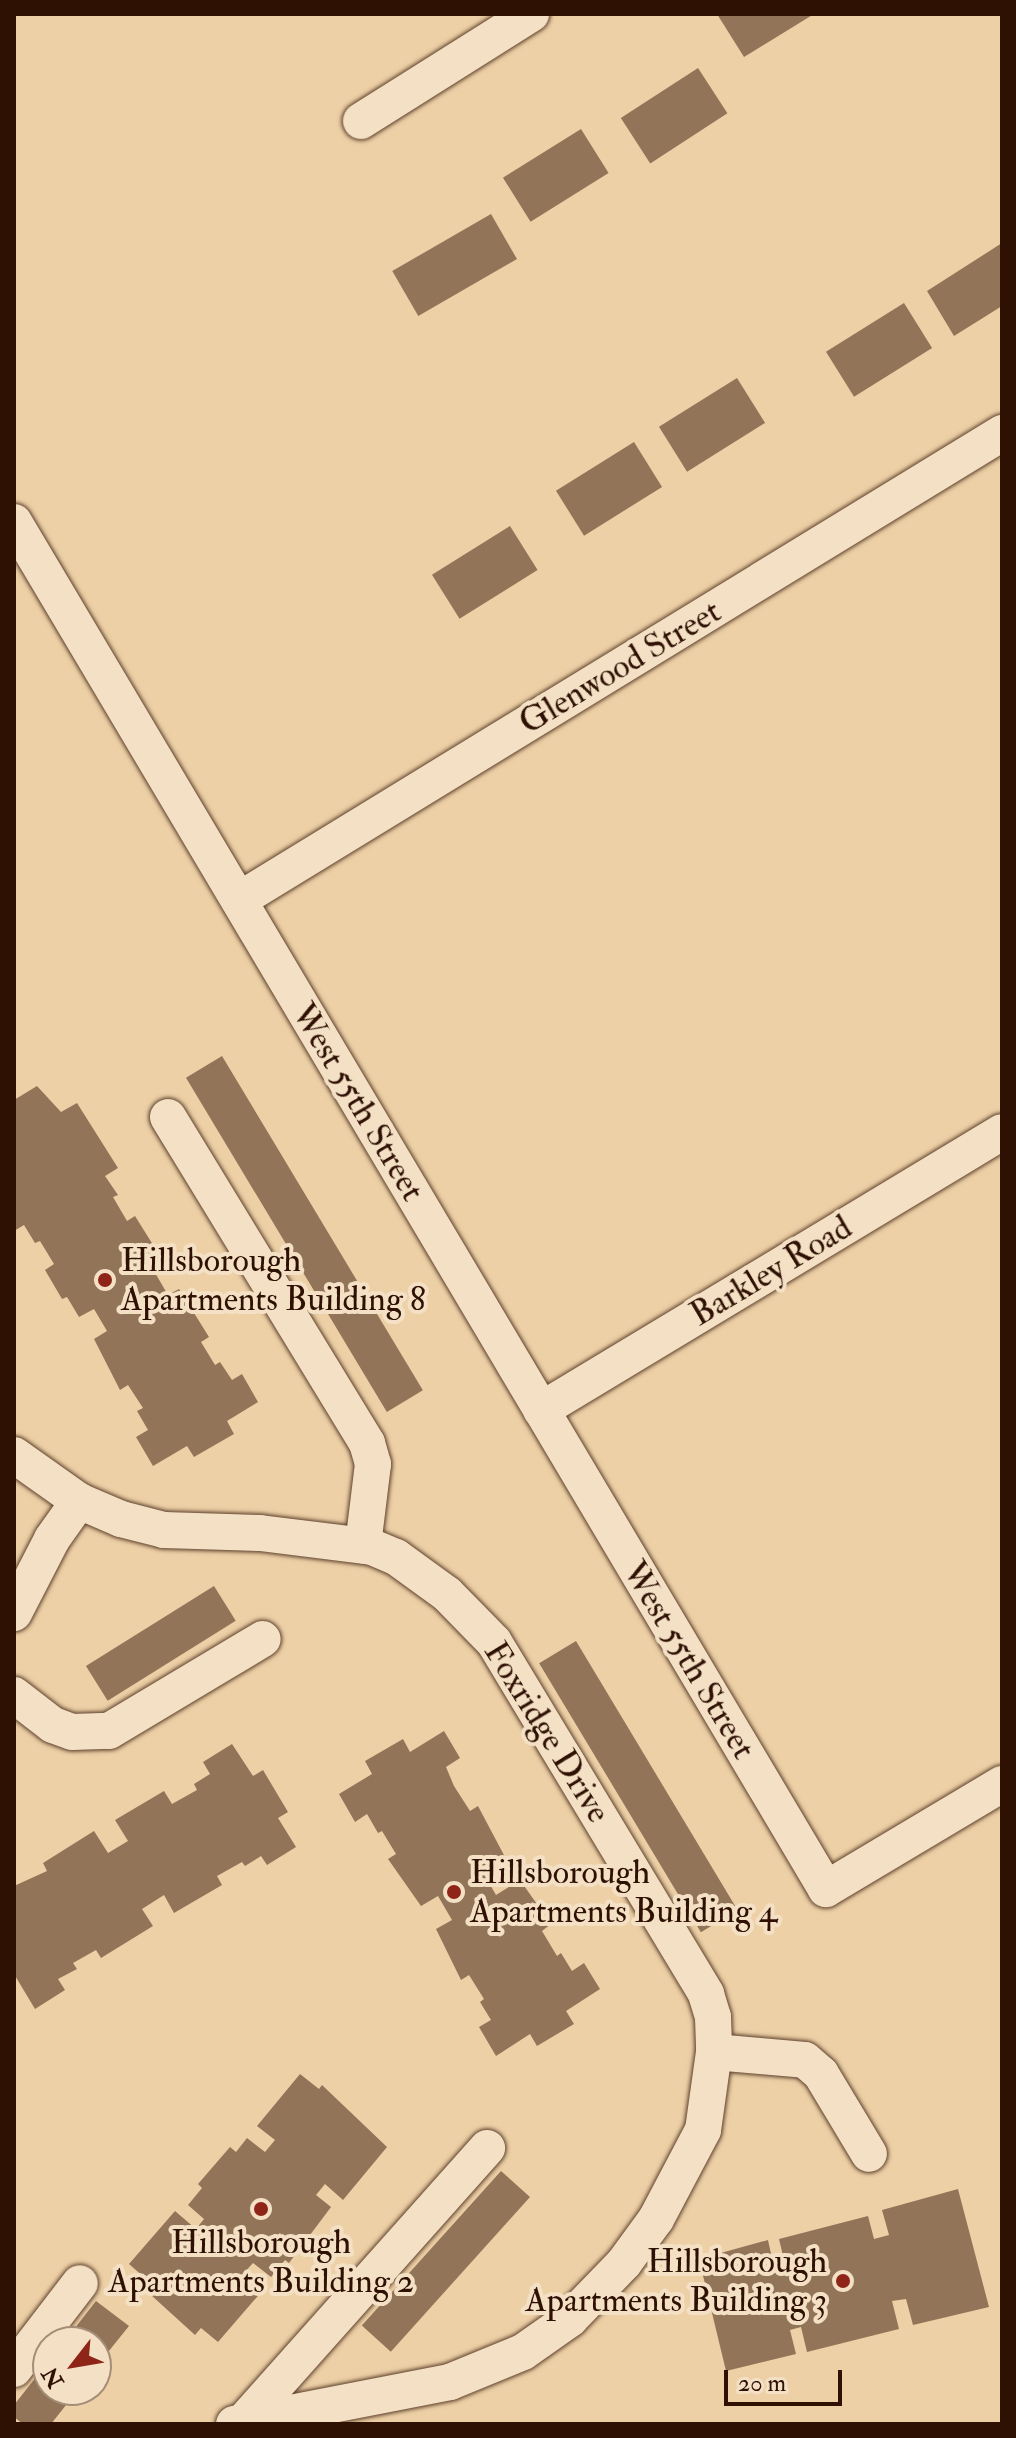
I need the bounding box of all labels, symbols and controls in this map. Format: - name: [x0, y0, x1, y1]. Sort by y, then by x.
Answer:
- street label: Glenwood Street: [512, 591, 728, 743]
- street label: West 55th Street: [283, 996, 433, 1208]
- street label: Barkley Road: [683, 1207, 859, 1335]
- place label: Hillsborough Apartments Building 8: [121, 1240, 426, 1320]
- marker: Hillsborough Apartments Building 8: [96, 1271, 114, 1289]
- street label: West 55th Street: [614, 1554, 764, 1766]
- street label: Foxridge Drive: [475, 1634, 619, 1830]
- place label: Hillsborough Apartments Building 4: [470, 1852, 777, 1932]
- marker: Hillsborough Apartments Building 4: [445, 1883, 463, 1901]
- marker: Hillsborough Apartments Building 2: [252, 2200, 270, 2218]
- place label: Hillsborough Apartments Building 2: [108, 2222, 414, 2302]
- place label: Hillsborough Apartments Building 3: [525, 2241, 827, 2320]
- marker: Hillsborough Apartments Building 3: [834, 2272, 852, 2290]
- north arrow: [32, 2326, 112, 2406]
- scale bar: [728, 2354, 846, 2404]
- text: N: [36, 2362, 70, 2393]
- text: 20 m: [738, 2368, 786, 2399]

